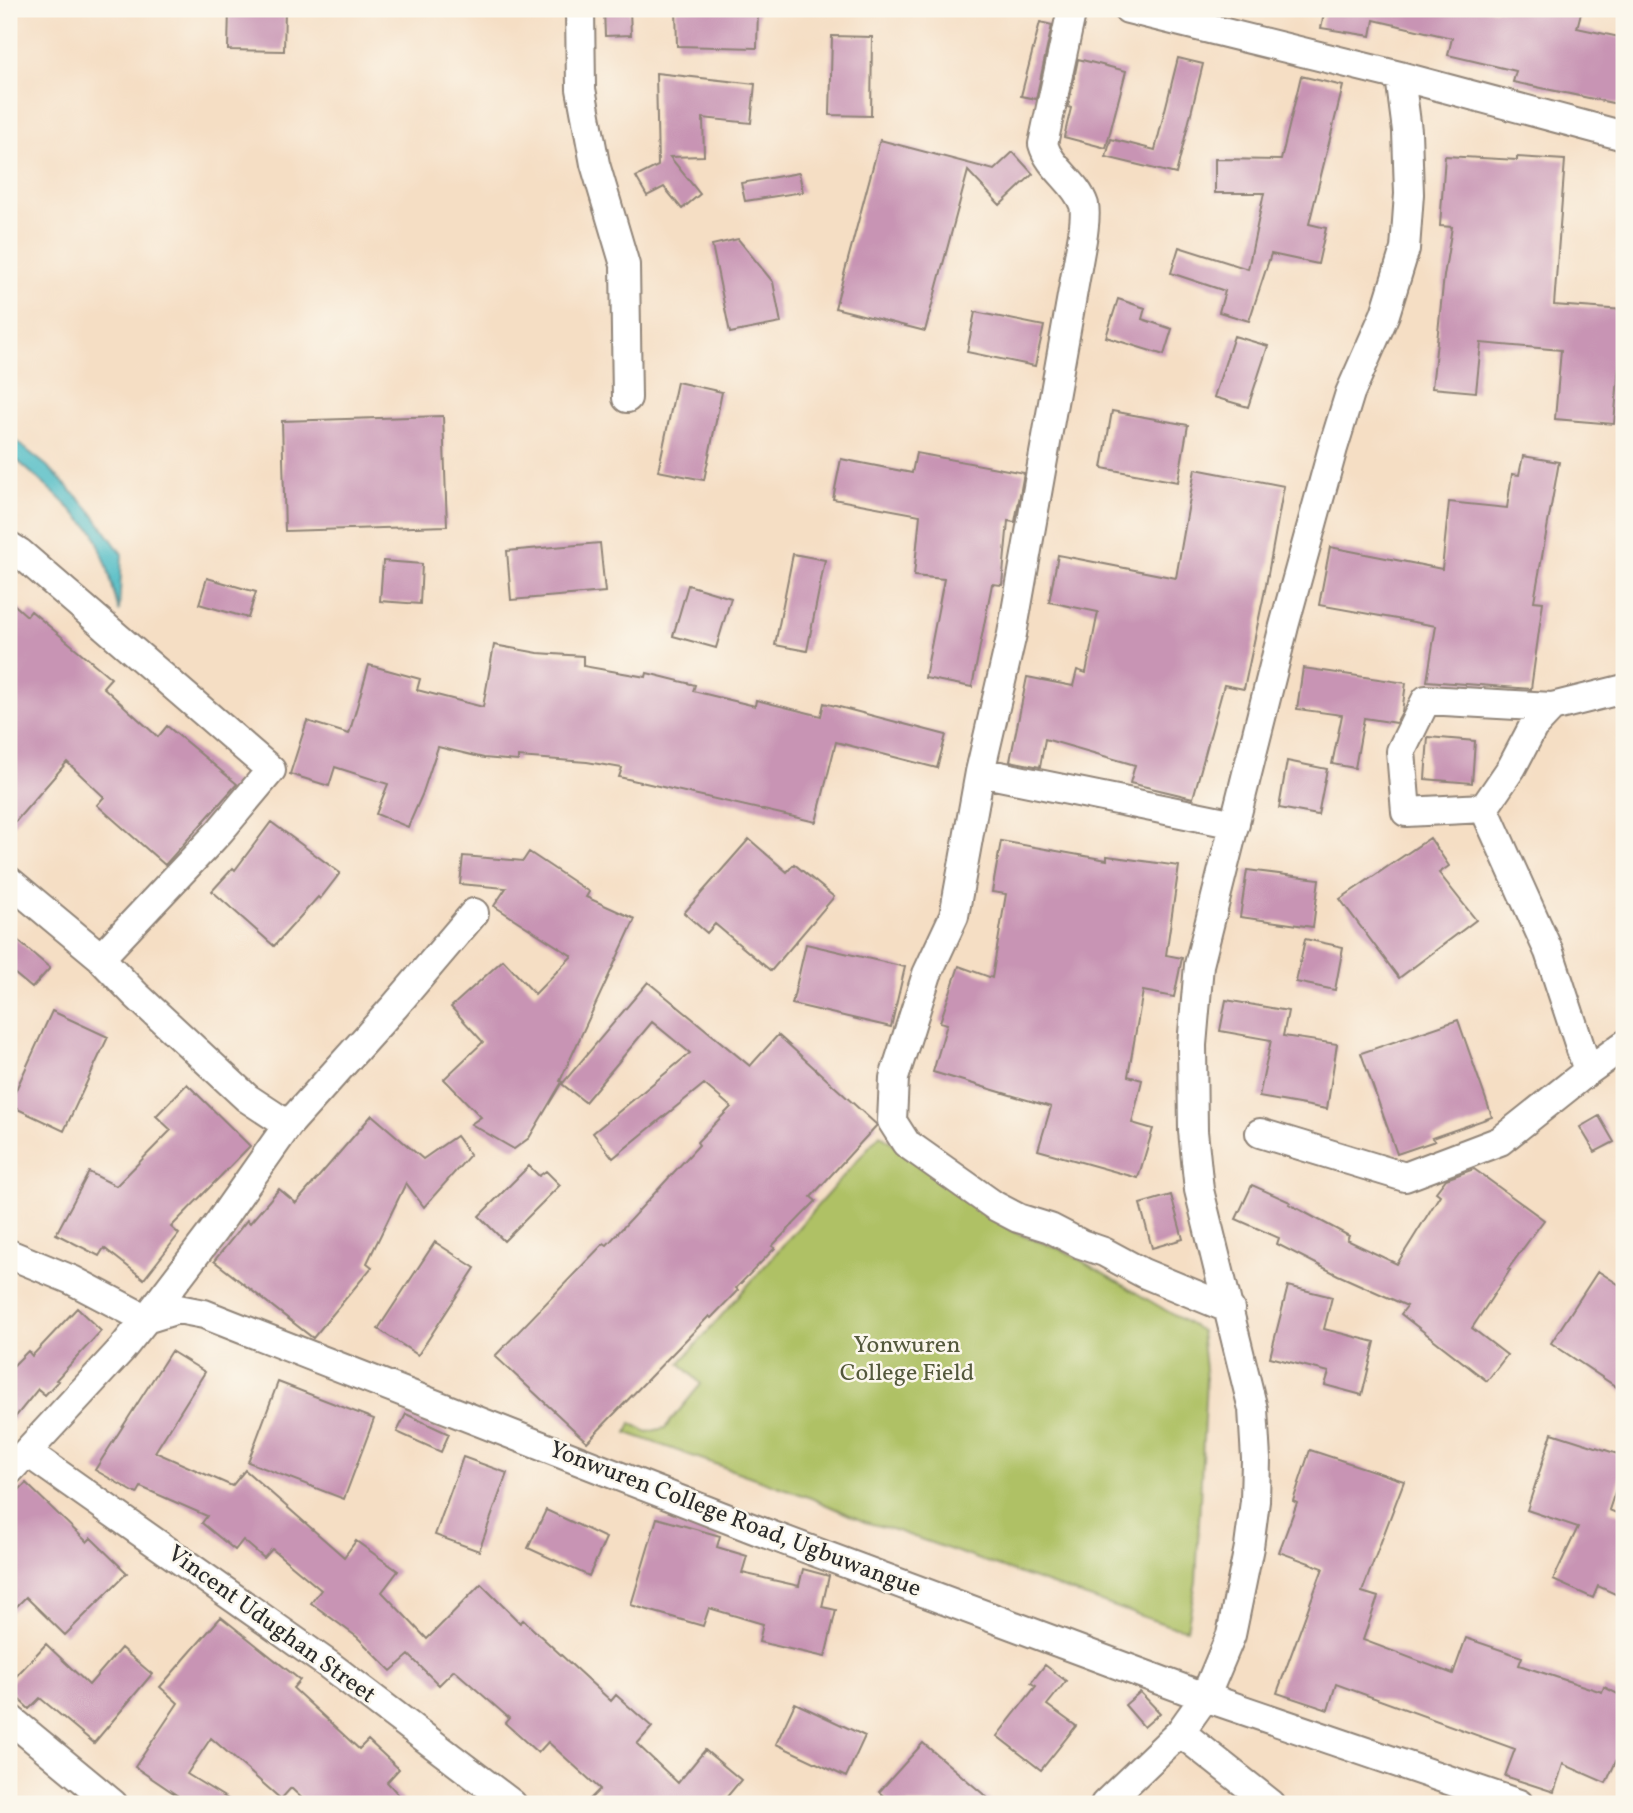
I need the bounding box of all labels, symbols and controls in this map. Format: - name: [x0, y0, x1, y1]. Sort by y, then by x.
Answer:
- park label: Yonwuren College Field: [840, 1329, 974, 1391]
- street label: Yonwuren College Road, Ugbuwangue: [544, 1433, 926, 1607]
- street label: Vincent Udughan Street: [160, 1538, 382, 1712]

